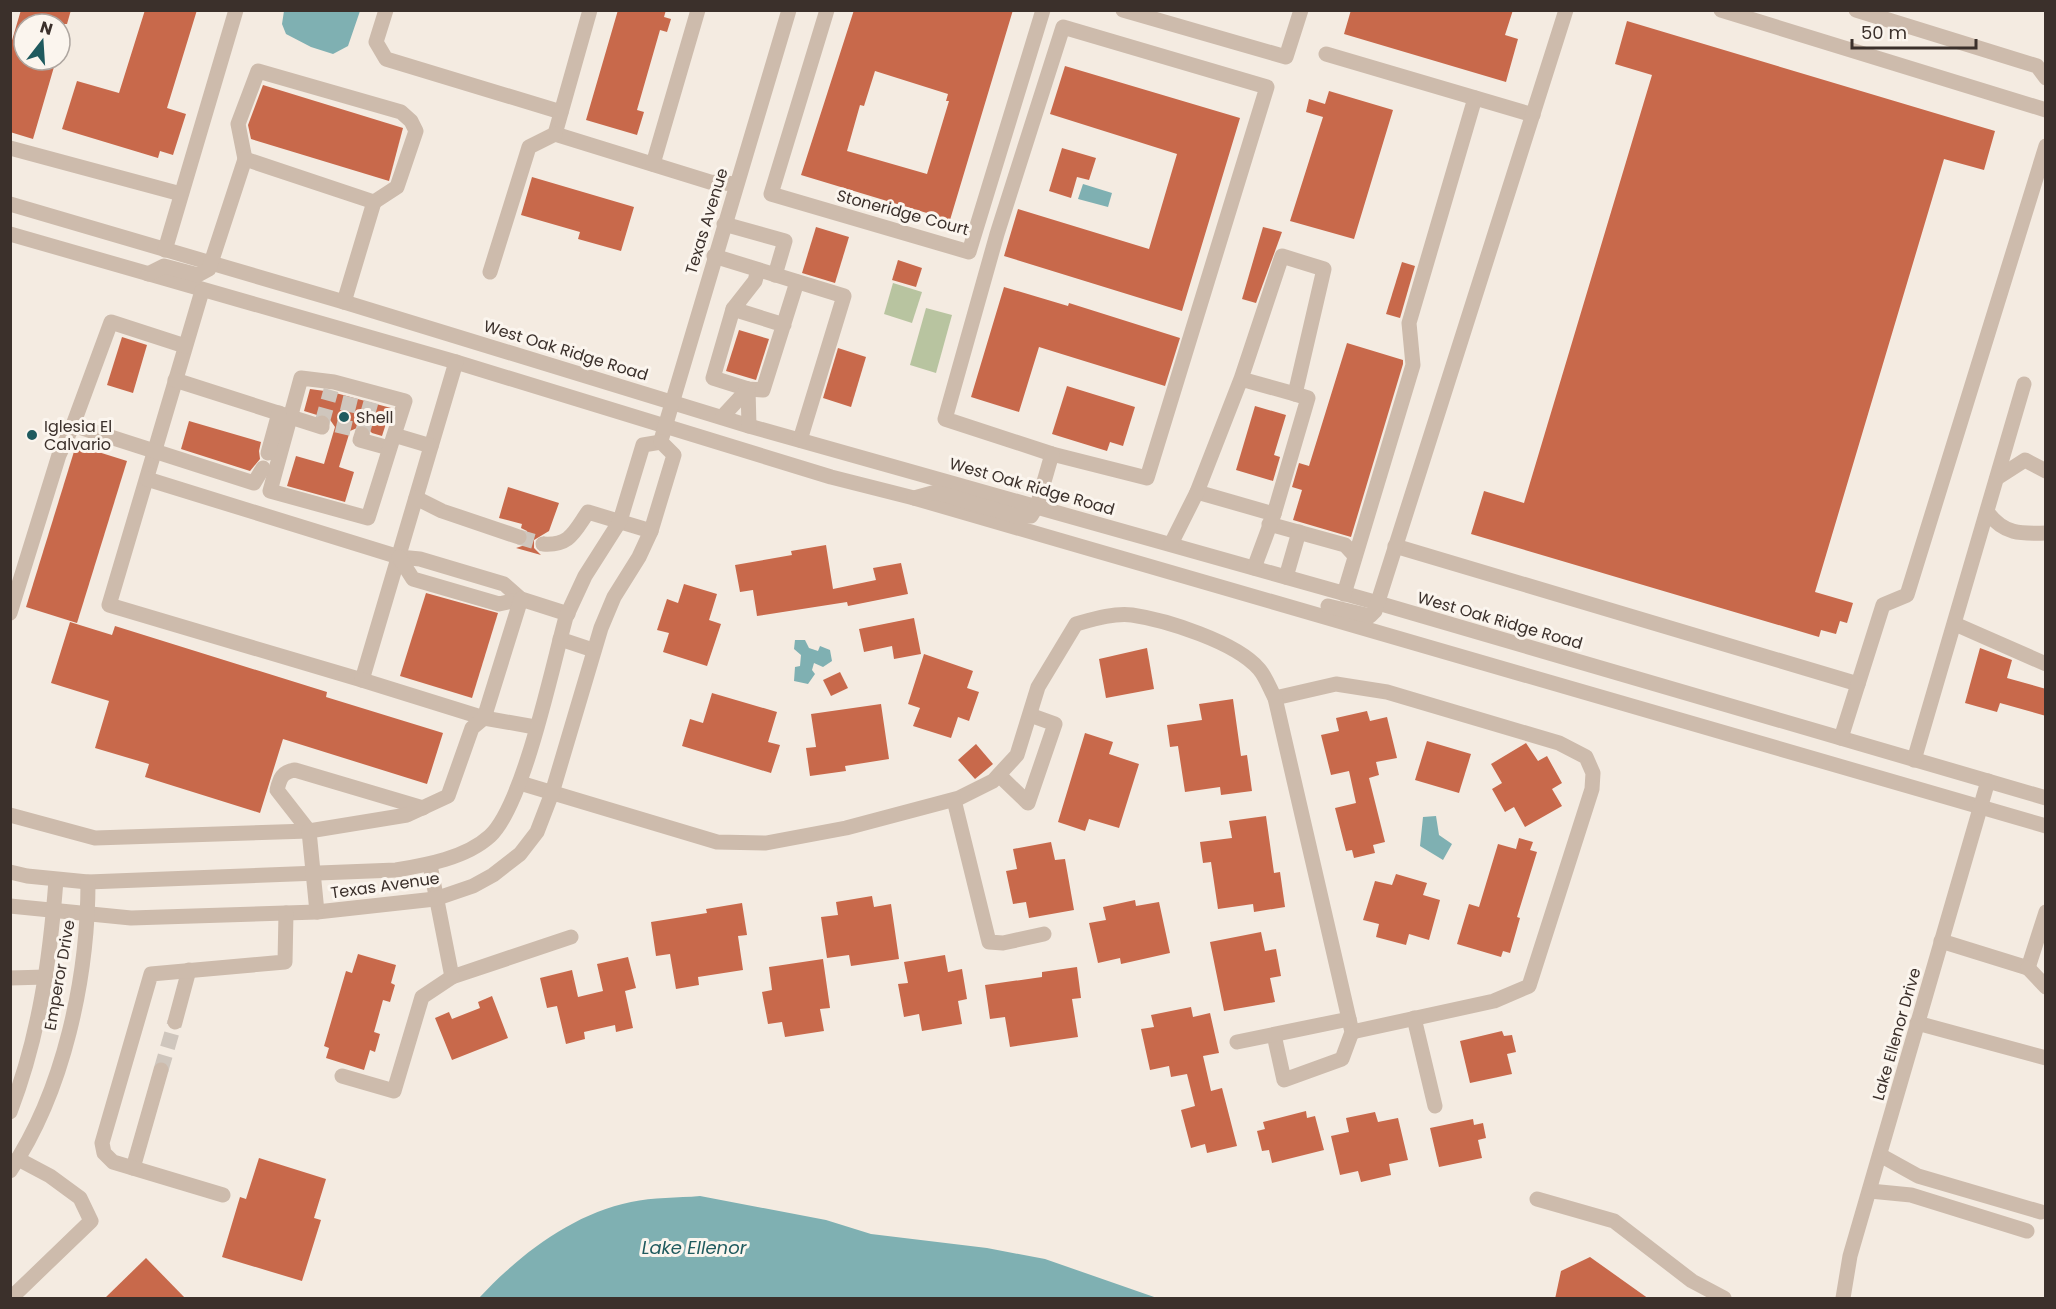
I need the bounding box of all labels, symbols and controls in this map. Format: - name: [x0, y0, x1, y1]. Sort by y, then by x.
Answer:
- north arrow: [12, 12, 72, 72]
- scale bar: [1852, 12, 1976, 50]
- text: N: [37, 15, 55, 41]
- text: 50 m: [1861, 20, 1907, 45]
- street label: Texas Avenue: [679, 165, 734, 277]
- street label: Stoneridge Court: [834, 184, 972, 241]
- street label: West Oak Ridge Road: [481, 314, 651, 386]
- place label: Shell: [356, 406, 393, 429]
- marker: Shell: [337, 410, 351, 424]
- place label: Iglesia El Calvario: [44, 415, 112, 456]
- marker: Iglesia El Calvario: [25, 428, 39, 442]
- street label: West Oak Ridge Road: [947, 452, 1117, 521]
- street label: West Oak Ridge Road: [1415, 586, 1585, 655]
- street label: Texas Avenue: [329, 866, 441, 905]
- street label: Emperor Drive: [38, 918, 81, 1032]
- street label: Lake Ellenor Drive: [1867, 965, 1926, 1103]
- water label: Lake Ellenor: [642, 1235, 748, 1260]

